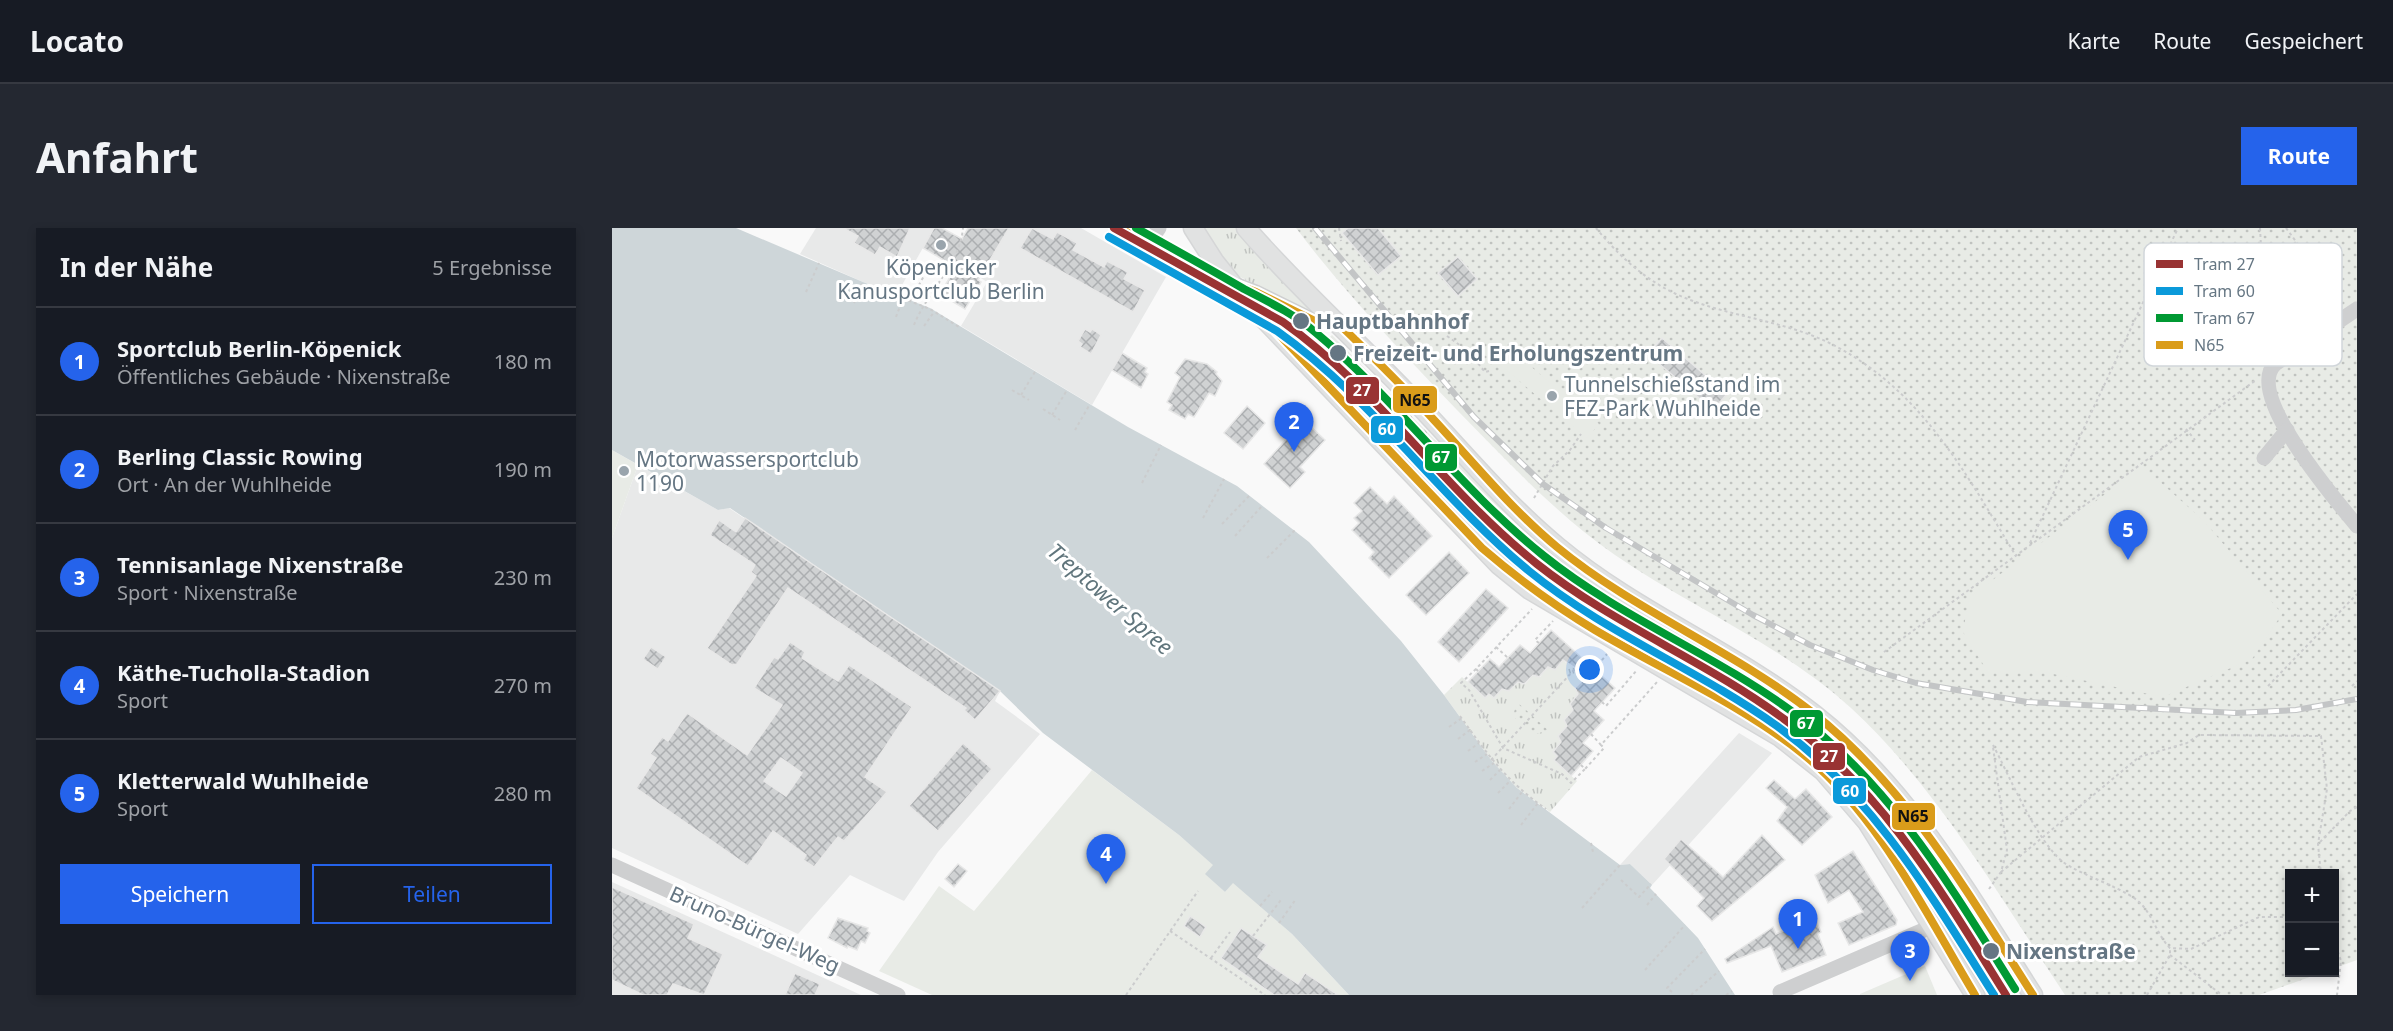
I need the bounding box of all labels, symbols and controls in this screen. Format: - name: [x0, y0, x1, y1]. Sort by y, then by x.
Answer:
- text: Locato: [30, 22, 124, 60]
- text: Karte: [2067, 27, 2120, 55]
- text: Route: [2153, 27, 2211, 55]
- text: Gespeichert: [2244, 27, 2363, 55]
- button: Route: [2241, 127, 2357, 185]
- text: Anfahrt: [36, 128, 198, 185]
- marker: Köpenicker Kanusportclub Berlin: [934, 238, 948, 252]
- legend: [2144, 243, 2342, 366]
- text: In der Nähe: [60, 249, 213, 285]
- place label: Köpenicker Kanusportclub Berlin: [837, 253, 1045, 305]
- text: Tram 27: [2194, 253, 2255, 275]
- text: 5 Ergebnisse: [432, 254, 552, 281]
- text: Tram 60: [2194, 280, 2255, 302]
- place label: Hauptbahnhof: [1316, 307, 1471, 335]
- text: Tram 67: [2194, 307, 2255, 329]
- marker: Hauptbahnhof: [1291, 311, 1311, 331]
- text: Sportclub Berlin-Köpenick: [117, 333, 401, 363]
- text: N65: [2194, 334, 2224, 356]
- place label: Freizeit- und Erholungszentrum: [1353, 339, 1683, 367]
- marker: Freizeit- und Erholungszentrum: [1328, 343, 1348, 363]
- text: 1: [74, 348, 85, 375]
- text: 180 m: [494, 348, 552, 375]
- text: Öffentliches Gebäude · Nixenstraße: [117, 363, 451, 390]
- place label: Tunnelschießstand im FEZ-Park Wuhlheide: [1564, 370, 1780, 422]
- line badge: 27: [1345, 376, 1380, 405]
- text: 27: [1353, 379, 1371, 401]
- line badge: N65: [1392, 385, 1438, 414]
- text: N65: [1399, 389, 1431, 411]
- marker: Tunnelschießstand im FEZ-Park Wuhlheide: [1545, 389, 1559, 403]
- pin: 2: [1274, 402, 1314, 452]
- line badge: 60: [1370, 415, 1404, 444]
- text: 60: [1378, 418, 1396, 440]
- text: Berling Classic Rowing: [117, 441, 363, 471]
- line badge: 67: [1424, 443, 1458, 472]
- place label: Motorwassersportclub 1190: [636, 445, 859, 497]
- text: 67: [1432, 446, 1450, 468]
- text: 2: [74, 456, 85, 483]
- text: 190 m: [494, 456, 552, 483]
- marker: Motorwassersportclub 1190: [617, 464, 631, 478]
- text: Ort · An der Wuhlheide: [117, 471, 332, 498]
- pin: 5: [2108, 510, 2148, 560]
- water label: Treptower Spree: [1042, 535, 1180, 661]
- text: Tennisanlage Nixenstraße: [117, 549, 403, 579]
- text: 3: [74, 564, 85, 591]
- text: 230 m: [494, 564, 552, 591]
- text: Sport · Nixenstraße: [117, 579, 298, 606]
- your location: [1575, 655, 1604, 684]
- text: Käthe-Tucholla-Stadion: [117, 657, 370, 687]
- text: 4: [74, 672, 85, 699]
- text: 270 m: [494, 672, 552, 699]
- text: Sport: [117, 687, 168, 714]
- line badge: 67: [1789, 709, 1824, 738]
- text: 67: [1797, 712, 1815, 734]
- line badge: 27: [1812, 742, 1846, 771]
- text: 27: [1820, 745, 1838, 767]
- text: Kletterwald Wuhlheide: [117, 765, 369, 795]
- line badge: 60: [1832, 777, 1867, 805]
- text: 5: [74, 780, 85, 807]
- text: 280 m: [494, 780, 552, 807]
- text: 60: [1841, 780, 1859, 802]
- text: Sport: [117, 795, 168, 822]
- line badge: N65: [1891, 802, 1936, 831]
- text: N65: [1897, 805, 1929, 827]
- pin: 4: [1086, 834, 1126, 884]
- button: Speichern: [60, 864, 300, 924]
- button: Teilen: [312, 864, 552, 924]
- map controls: [2285, 869, 2339, 977]
- button: +: [2285, 869, 2339, 923]
- street label: Bruno-Bürgel-Weg: [665, 879, 845, 979]
- pin: 1: [1778, 900, 1818, 949]
- button: −: [2285, 923, 2339, 977]
- pin: 3: [1890, 932, 1930, 981]
- place label: Nixenstraße: [2006, 937, 2136, 965]
- marker: Nixenstraße: [1981, 941, 2001, 961]

